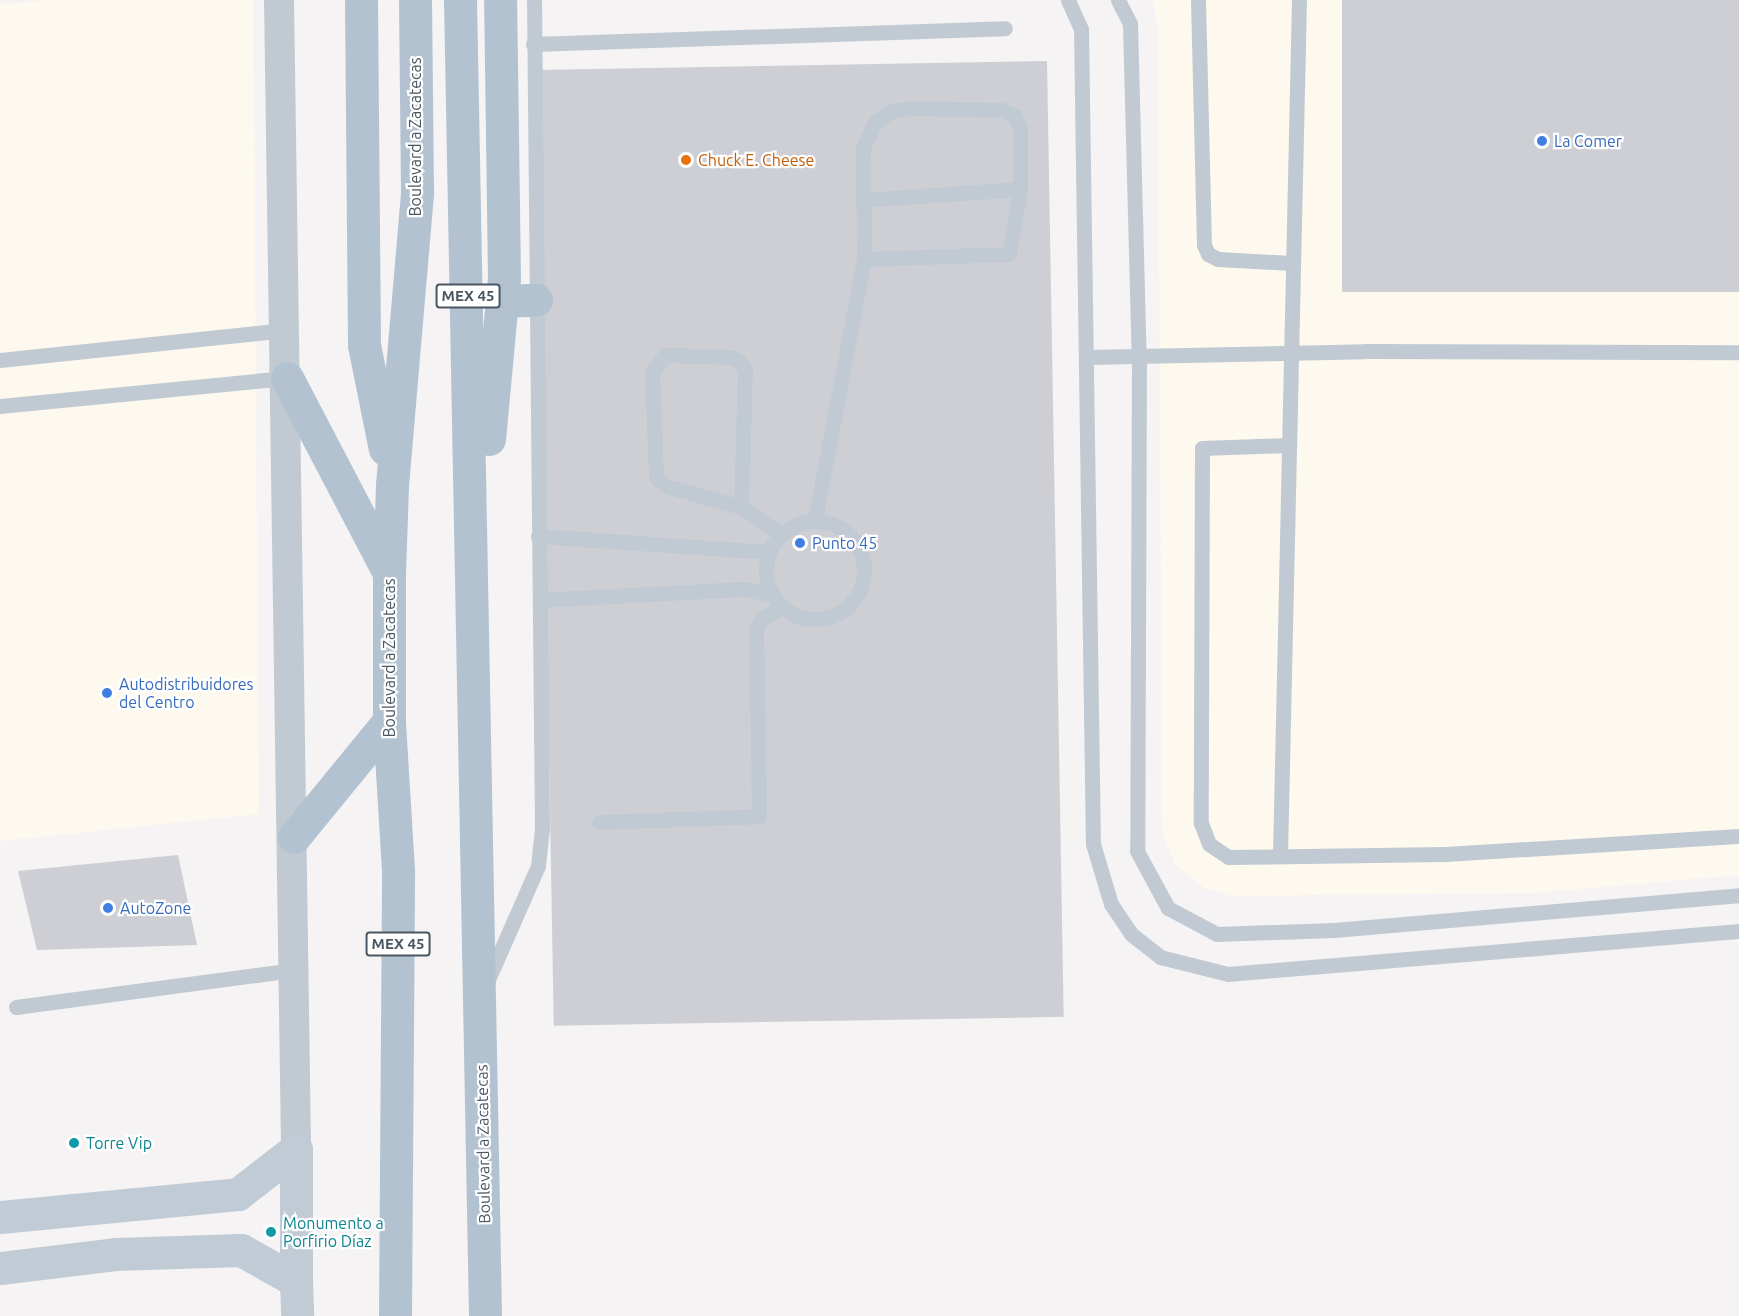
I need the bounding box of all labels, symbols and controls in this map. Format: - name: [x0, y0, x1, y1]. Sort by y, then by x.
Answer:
- street label: Boulevard a Zacatecas: [405, 57, 425, 217]
- place label: La Comer: [1554, 131, 1622, 151]
- marker: La Comer: [1535, 134, 1549, 148]
- place label: Chuck E. Cheese: [698, 150, 814, 170]
- marker: Chuck E. Cheese: [679, 153, 693, 167]
- road number: MEX 45: [435, 284, 501, 308]
- place label: Punto 45: [812, 533, 877, 553]
- marker: Punto 45: [793, 536, 807, 550]
- street label: Boulevard a Zacatecas: [379, 578, 399, 738]
- place label: Autodistribuidores del Centro: [119, 674, 254, 712]
- marker: Autodistribuidores del Centro: [100, 686, 114, 700]
- place label: AutoZone: [120, 898, 191, 918]
- marker: AutoZone: [101, 901, 115, 915]
- road number: MEX 45: [365, 932, 431, 956]
- street label: Boulevard a Zacatecas: [472, 1064, 494, 1224]
- place label: Torre Vip: [86, 1133, 152, 1153]
- marker: Torre Vip: [67, 1136, 81, 1150]
- place label: Monumento a Porfirio Díaz: [283, 1213, 384, 1251]
- marker: Monumento a Porfirio Díaz: [264, 1225, 278, 1239]

